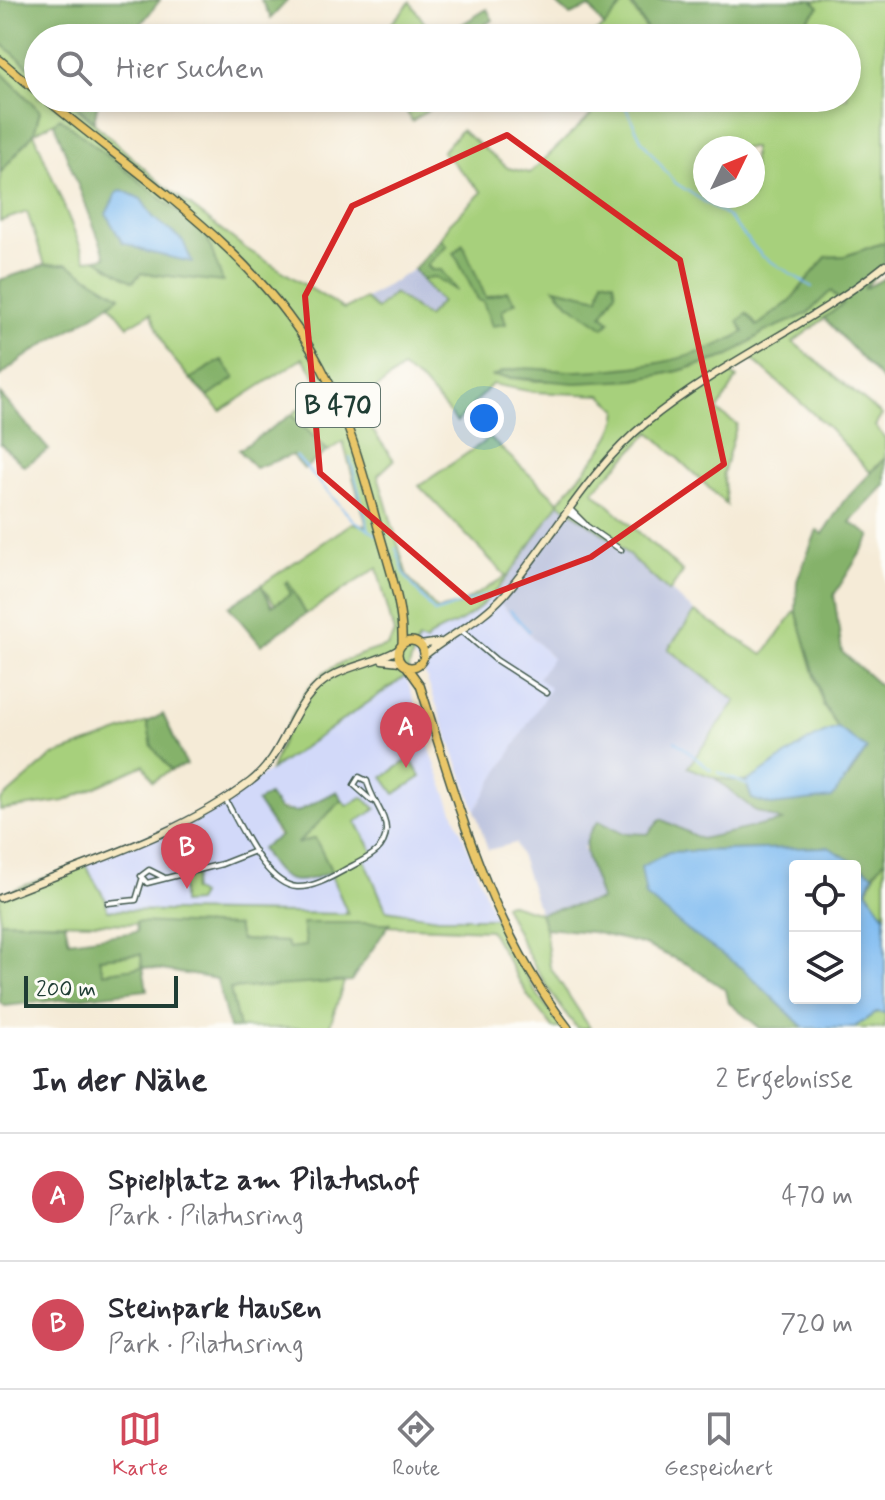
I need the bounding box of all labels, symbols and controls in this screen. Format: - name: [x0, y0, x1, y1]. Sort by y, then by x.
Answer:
- search box: [24, 24, 861, 112]
- icon: search: [52, 46, 96, 90]
- text: Hier suchen: [116, 49, 264, 88]
- north arrow: [693, 136, 765, 208]
- road number: B 470: [296, 383, 380, 427]
- your location: [464, 398, 504, 438]
- pin: A: [380, 702, 432, 768]
- pin: B: [161, 823, 213, 889]
- map controls: [789, 860, 861, 1004]
- button: locate: [789, 860, 861, 932]
- button: layers: [789, 932, 861, 1004]
- scale bar: [24, 972, 178, 1008]
- text: 200 m: [36, 976, 96, 1004]
- text: In der Nähe: [32, 1058, 207, 1103]
- text: 2 Ergebnisse: [715, 1063, 853, 1097]
- text: Spielplatz am Pilatushof: [108, 1161, 420, 1200]
- text: A: [49, 1180, 67, 1214]
- text: 470 m: [781, 1180, 853, 1214]
- text: Park · Pilatusring: [108, 1200, 304, 1234]
- text: Steinpark Hausen: [108, 1289, 322, 1328]
- text: B: [50, 1308, 66, 1342]
- text: 720 m: [780, 1308, 853, 1342]
- text: Park · Pilatusring: [108, 1328, 304, 1362]
- tab: Karte: [112, 1407, 168, 1483]
- tab: Route: [392, 1407, 440, 1483]
- tab: Gespeichert: [664, 1407, 773, 1483]

